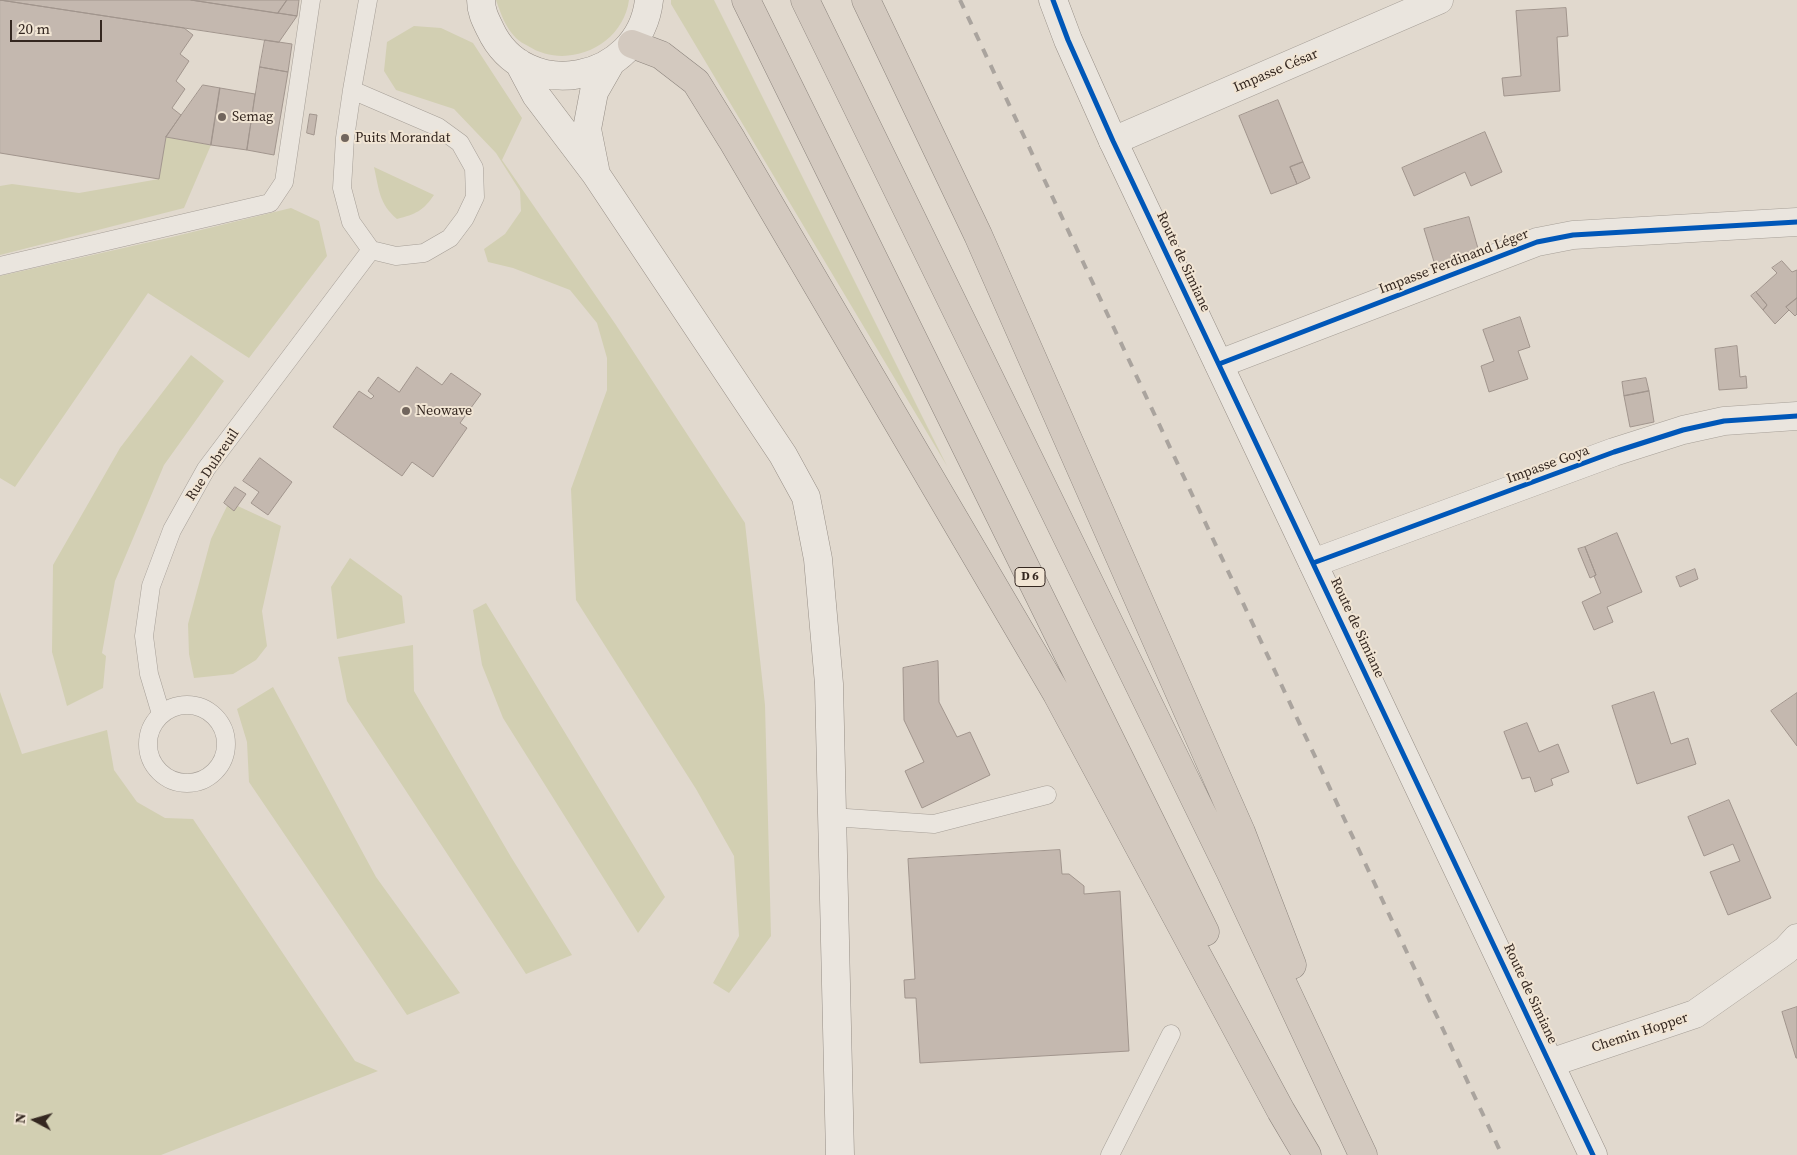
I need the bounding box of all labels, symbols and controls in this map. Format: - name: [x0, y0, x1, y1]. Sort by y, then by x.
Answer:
- scale bar: [12, 10, 105, 42]
- text: 20 m: [18, 18, 50, 39]
- street label: Impasse César: [1231, 46, 1321, 96]
- place label: Semag: [232, 109, 273, 125]
- marker: Semag: [216, 111, 228, 123]
- place label: Puits Morandat: [355, 130, 450, 146]
- marker: Puits Morandat: [339, 132, 351, 144]
- street label: Route de Simiane: [1152, 209, 1214, 315]
- street label: Impasse Ferdinand Léger: [1377, 226, 1531, 298]
- place label: Neowave: [416, 403, 472, 419]
- marker: Neowave: [400, 405, 412, 417]
- street label: Rue Dubreuil: [183, 426, 243, 504]
- street label: Impasse Goya: [1504, 442, 1592, 488]
- road number: D 6: [1015, 568, 1045, 586]
- street label: Route de Simiane: [1326, 575, 1388, 681]
- street label: Route de Simiane: [1499, 941, 1561, 1047]
- street label: Chemin Hopper: [1590, 1009, 1690, 1057]
- north arrow: [10, 1095, 60, 1145]
- text: N: [10, 1112, 31, 1125]

